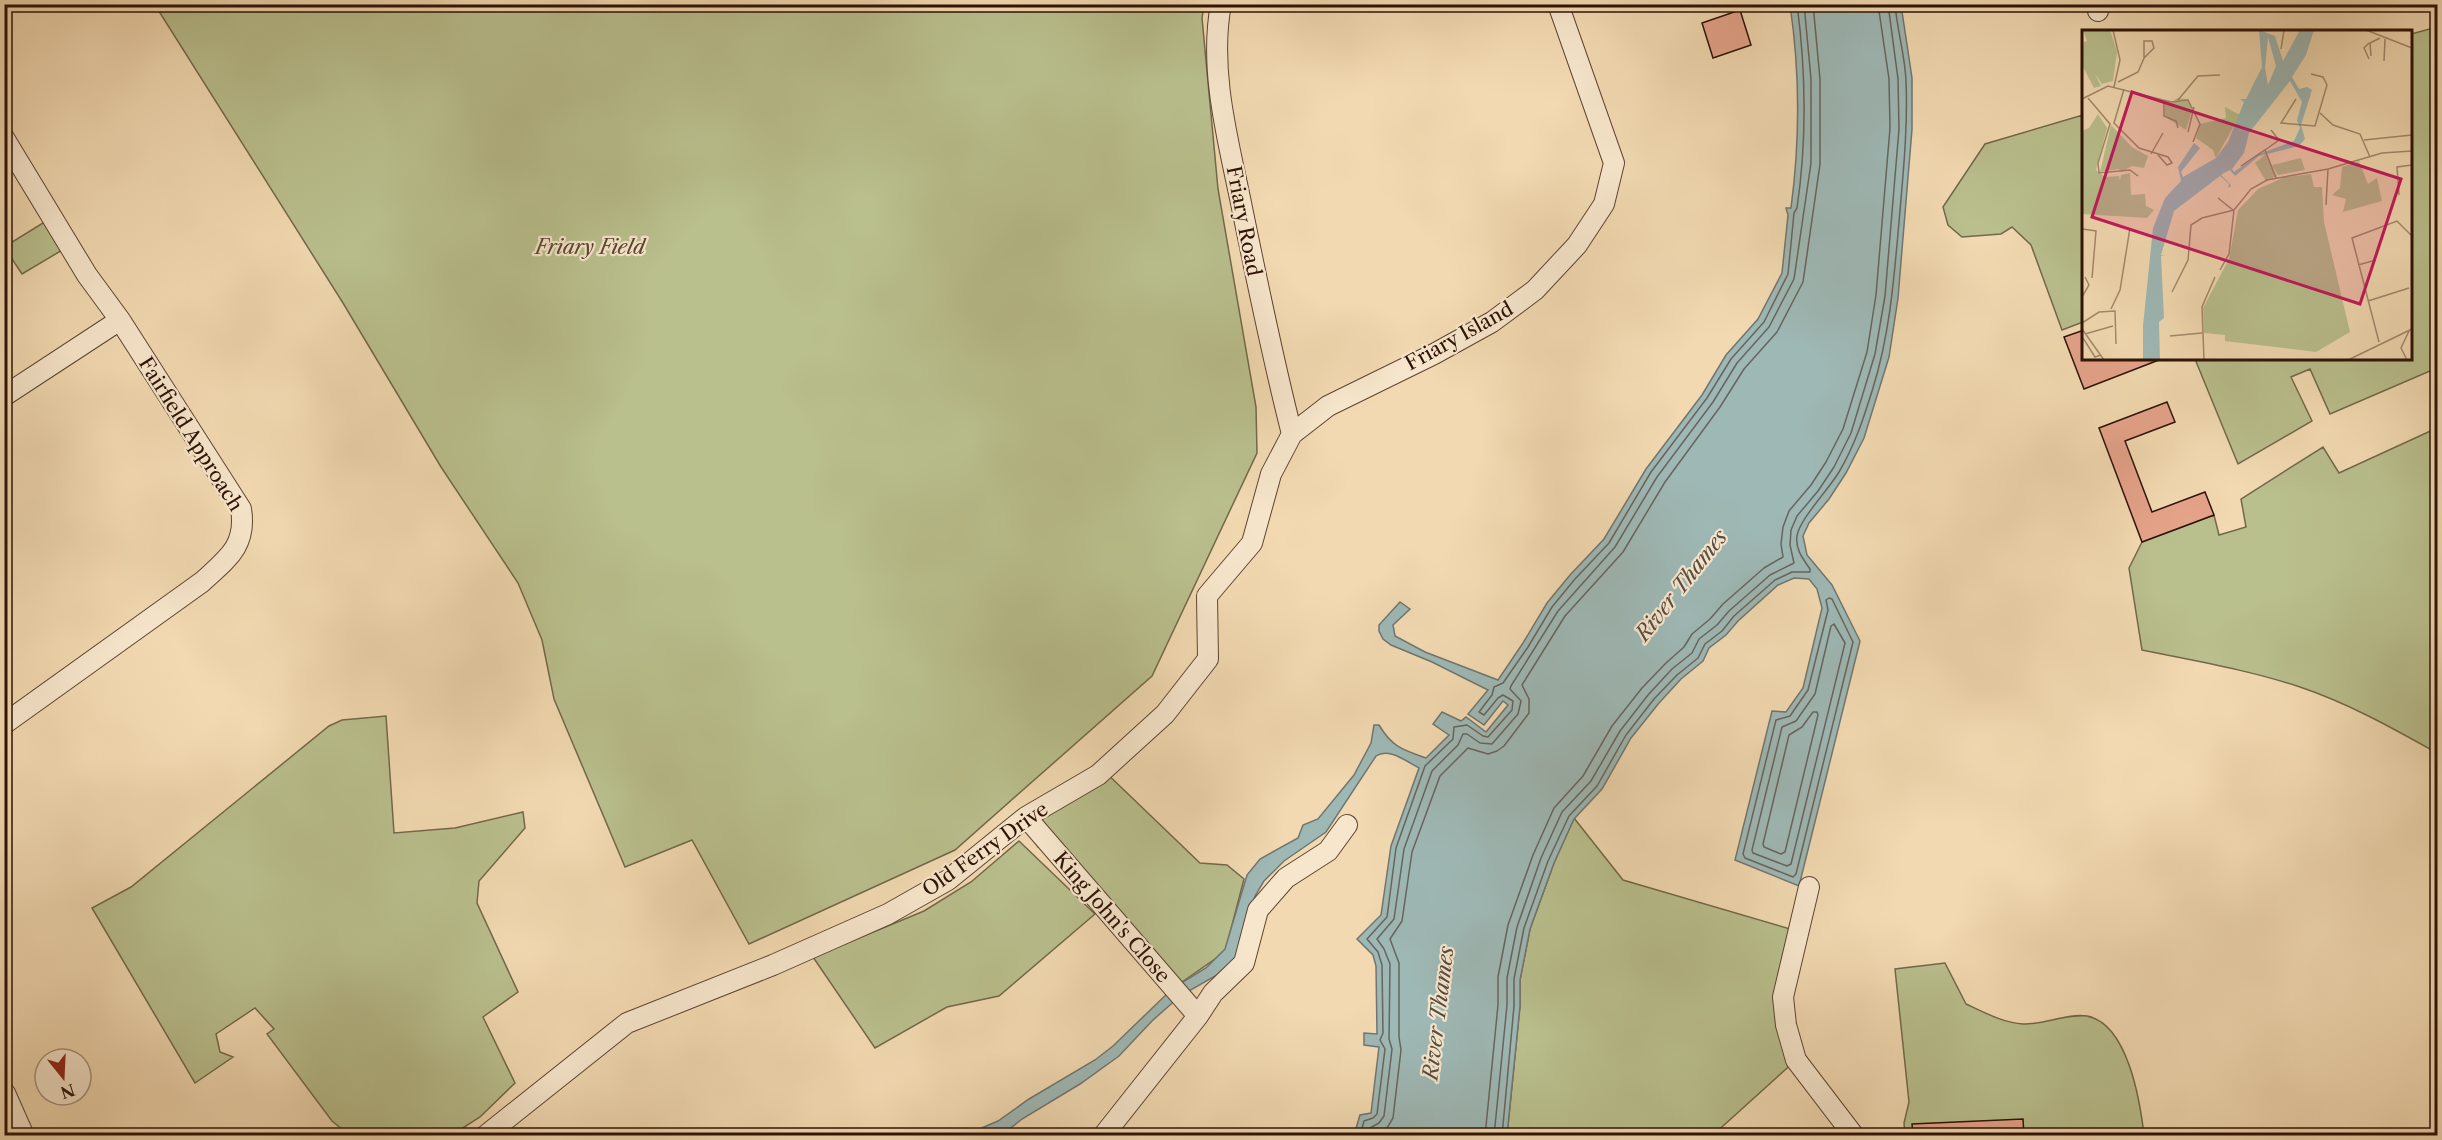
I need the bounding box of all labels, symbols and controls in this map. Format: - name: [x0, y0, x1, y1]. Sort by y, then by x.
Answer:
- inset map: [2082, 30, 2412, 360]
- street label: Friary Road: [1222, 164, 1266, 278]
- park label: Friary Field: [533, 235, 647, 259]
- street label: Friary Island: [1401, 297, 1517, 375]
- street label: Fairfield Approach: [134, 352, 248, 516]
- water label: River Thames: [1629, 524, 1733, 647]
- street label: Old Ferry Drive: [918, 797, 1052, 901]
- street label: King John's Close: [1049, 847, 1175, 987]
- water label: River Thames: [1417, 944, 1459, 1083]
- north arrow: [33, 1047, 93, 1107]
- text: N: [58, 1080, 77, 1103]

